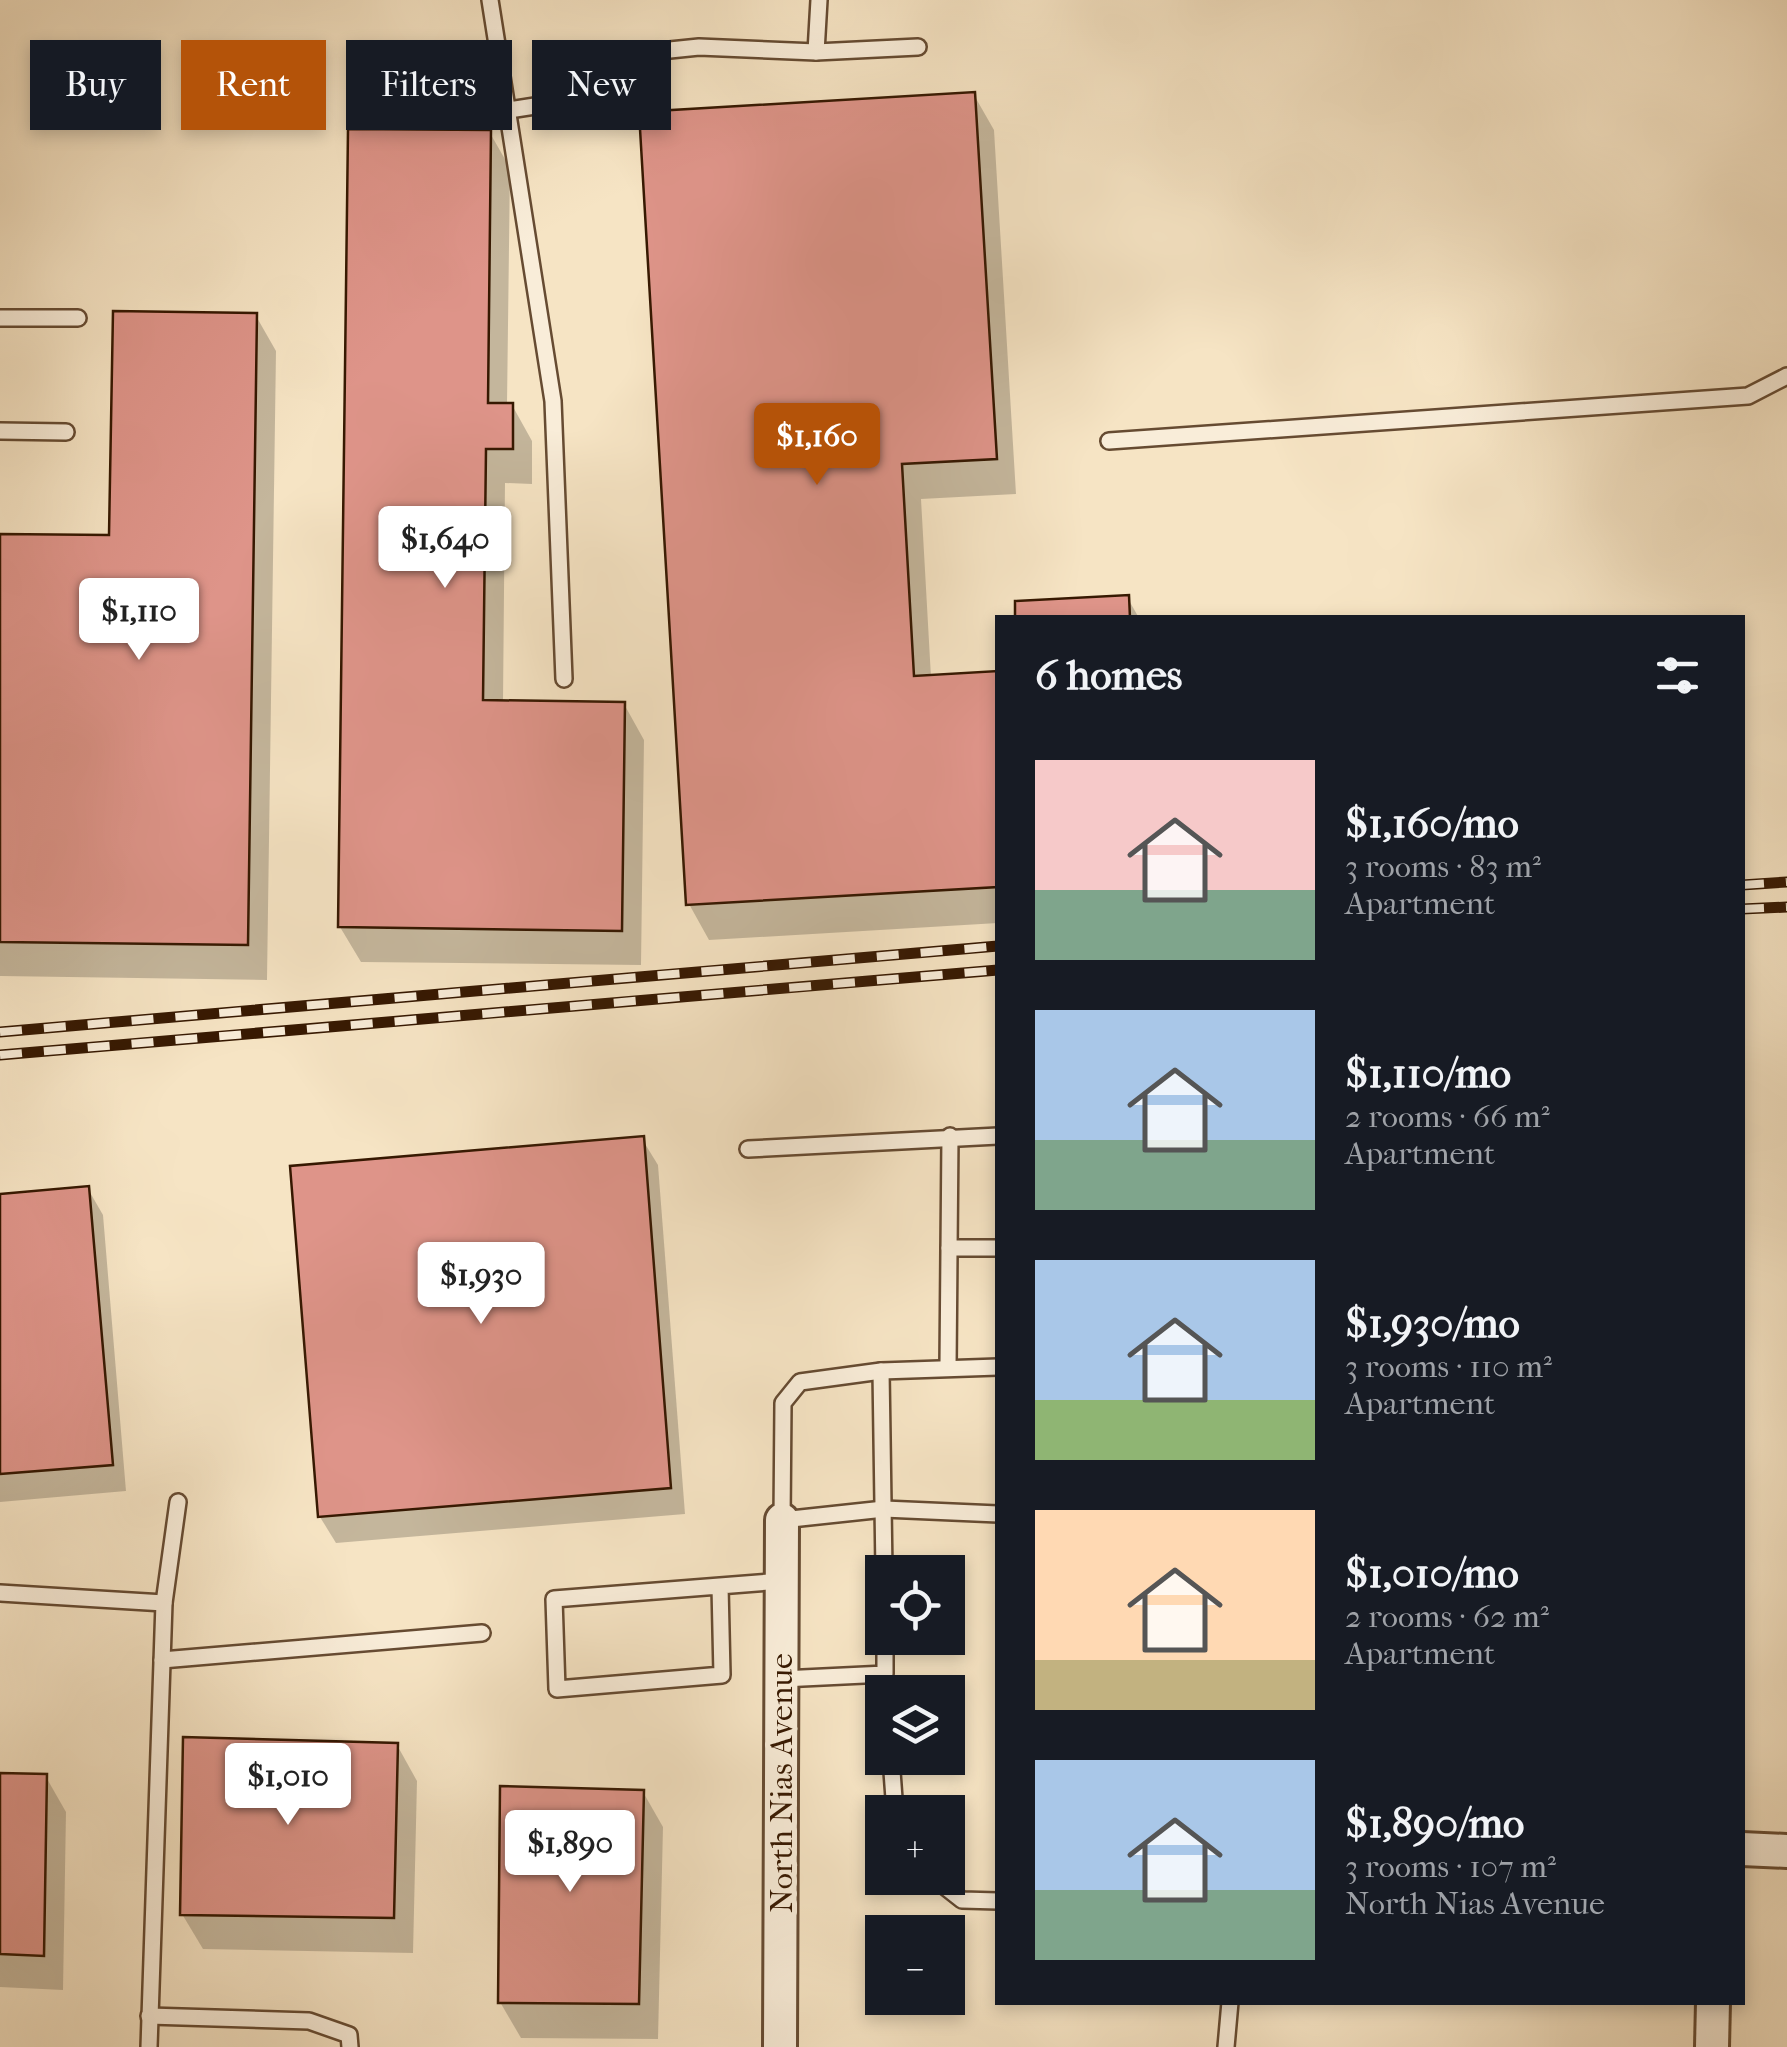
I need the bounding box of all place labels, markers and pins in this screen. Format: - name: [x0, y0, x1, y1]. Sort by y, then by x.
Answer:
- pin: $1,160: [736, 403, 898, 488]
- pin: $1,640: [364, 506, 526, 591]
- pin: $1,110: [58, 578, 220, 663]
- pin: $1,930: [400, 1242, 562, 1327]
- pin: $1,010: [207, 1743, 369, 1828]
- pin: $1,890: [489, 1810, 651, 1895]

